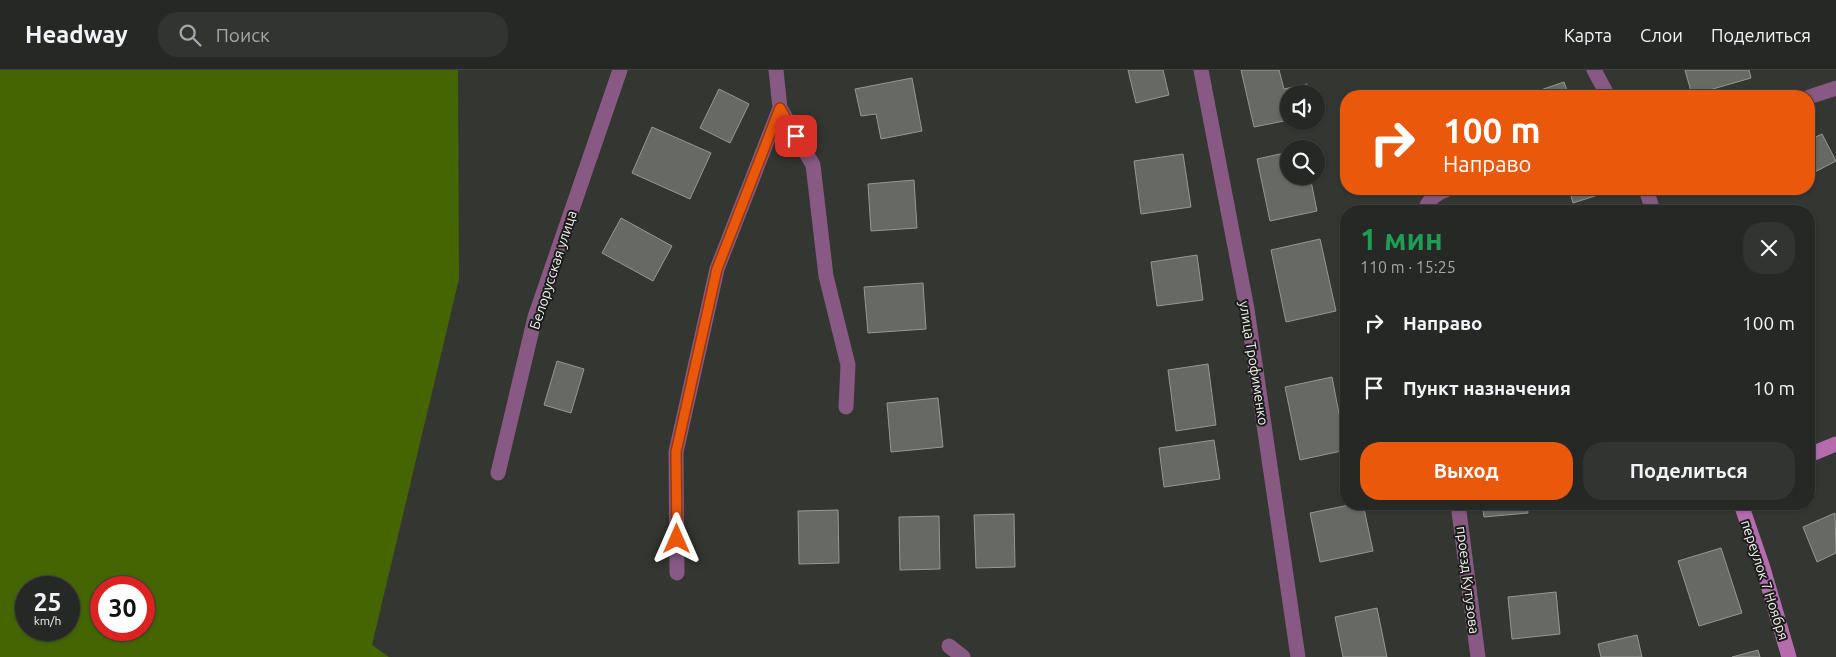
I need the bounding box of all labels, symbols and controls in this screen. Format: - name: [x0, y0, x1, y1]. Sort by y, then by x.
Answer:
- search box: [158, 12, 508, 57]
- text: Headway: [25, 21, 128, 48]
- icon: search: [176, 21, 204, 49]
- text: Поиск: [216, 24, 270, 46]
- text: Карта: [1564, 25, 1612, 45]
- text: Слои: [1640, 25, 1683, 45]
- text: Поделиться: [1711, 25, 1811, 45]
- map controls: [1280, 85, 1325, 185]
- button: sound: [1280, 85, 1325, 130]
- icon: right: [1360, 110, 1425, 175]
- text: 100 m: [1443, 110, 1541, 150]
- pin: [775, 115, 817, 157]
- icon: arrive: [782, 122, 810, 150]
- button: search: [1280, 140, 1325, 185]
- text: Направо: [1443, 151, 1531, 176]
- street label: Белорусская улица: [526, 208, 580, 332]
- text: 1 мин: [1360, 222, 1443, 256]
- button: close: [1743, 222, 1795, 274]
- text: 110 m · 15:25: [1360, 258, 1456, 276]
- street label: улица Трофименко: [1236, 300, 1272, 426]
- icon: right: [1360, 309, 1388, 337]
- text: Направо: [1403, 312, 1483, 334]
- text: 100 m: [1742, 312, 1795, 334]
- icon: arrive: [1360, 374, 1388, 402]
- text: Пункт назначения: [1403, 377, 1571, 399]
- text: 10 m: [1753, 377, 1795, 399]
- button: Выход: [1360, 442, 1573, 500]
- button: Поделиться: [1583, 442, 1795, 500]
- position arrow: [650, 512, 702, 564]
- street label: переулок 7 Ноября: [1738, 518, 1792, 642]
- street label: проезд Кутузова: [1453, 525, 1483, 635]
- speed limit sign: 30: [90, 576, 155, 641]
- text: 25: [33, 588, 62, 616]
- text: km/h: [34, 614, 61, 627]

